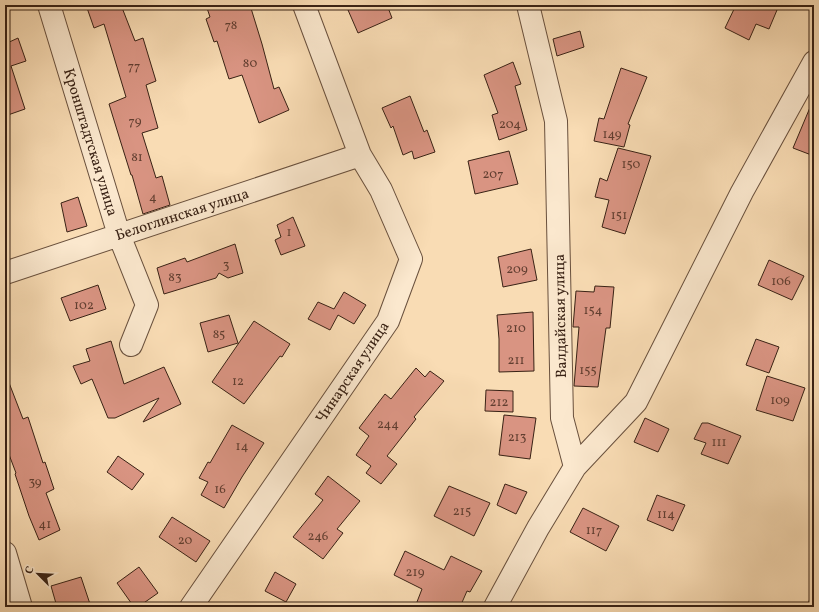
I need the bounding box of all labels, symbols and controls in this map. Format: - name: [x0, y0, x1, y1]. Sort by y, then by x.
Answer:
- house number: 78: [225, 17, 237, 35]
- house number: 80: [243, 55, 257, 73]
- house number: 77: [128, 58, 140, 76]
- street label: Кронштадтская улица: [57, 66, 122, 219]
- house number: 79: [129, 113, 142, 131]
- house number: 204: [499, 116, 521, 134]
- house number: 149: [602, 126, 622, 144]
- house number: 81: [131, 149, 143, 167]
- house number: 150: [622, 156, 641, 174]
- house number: 207: [483, 166, 503, 184]
- street label: Белоглинская улица: [113, 184, 252, 247]
- house number: 4: [149, 189, 157, 207]
- house number: 151: [611, 207, 627, 225]
- house number: 1: [286, 224, 292, 242]
- street label: Валдайская улица: [550, 254, 573, 378]
- house number: 3: [223, 257, 230, 275]
- house number: 209: [506, 261, 528, 279]
- house number: 83: [168, 269, 182, 287]
- house number: 106: [771, 273, 791, 291]
- house number: 102: [74, 297, 94, 315]
- house number: 154: [583, 302, 603, 320]
- street label: Чинарская улица: [311, 318, 395, 428]
- house number: 210: [506, 320, 526, 338]
- house number: 85: [213, 326, 225, 344]
- house number: 211: [507, 352, 525, 370]
- house number: 155: [579, 362, 597, 380]
- house number: 12: [232, 373, 244, 391]
- house number: 109: [770, 392, 790, 410]
- house number: 212: [489, 394, 509, 412]
- house number: 244: [377, 416, 399, 434]
- house number: 213: [508, 429, 527, 447]
- house number: 111: [711, 434, 727, 452]
- house number: 14: [236, 438, 249, 456]
- house number: 39: [28, 474, 42, 492]
- house number: 16: [214, 481, 226, 499]
- house number: 215: [453, 503, 471, 521]
- house number: 114: [657, 506, 675, 524]
- house number: 41: [39, 516, 51, 534]
- house number: 117: [586, 522, 602, 540]
- house number: 246: [308, 528, 329, 546]
- house number: 20: [178, 532, 193, 550]
- north arrow: [18, 554, 58, 594]
- text: С: [22, 564, 39, 577]
- house number: 219: [406, 564, 425, 582]

